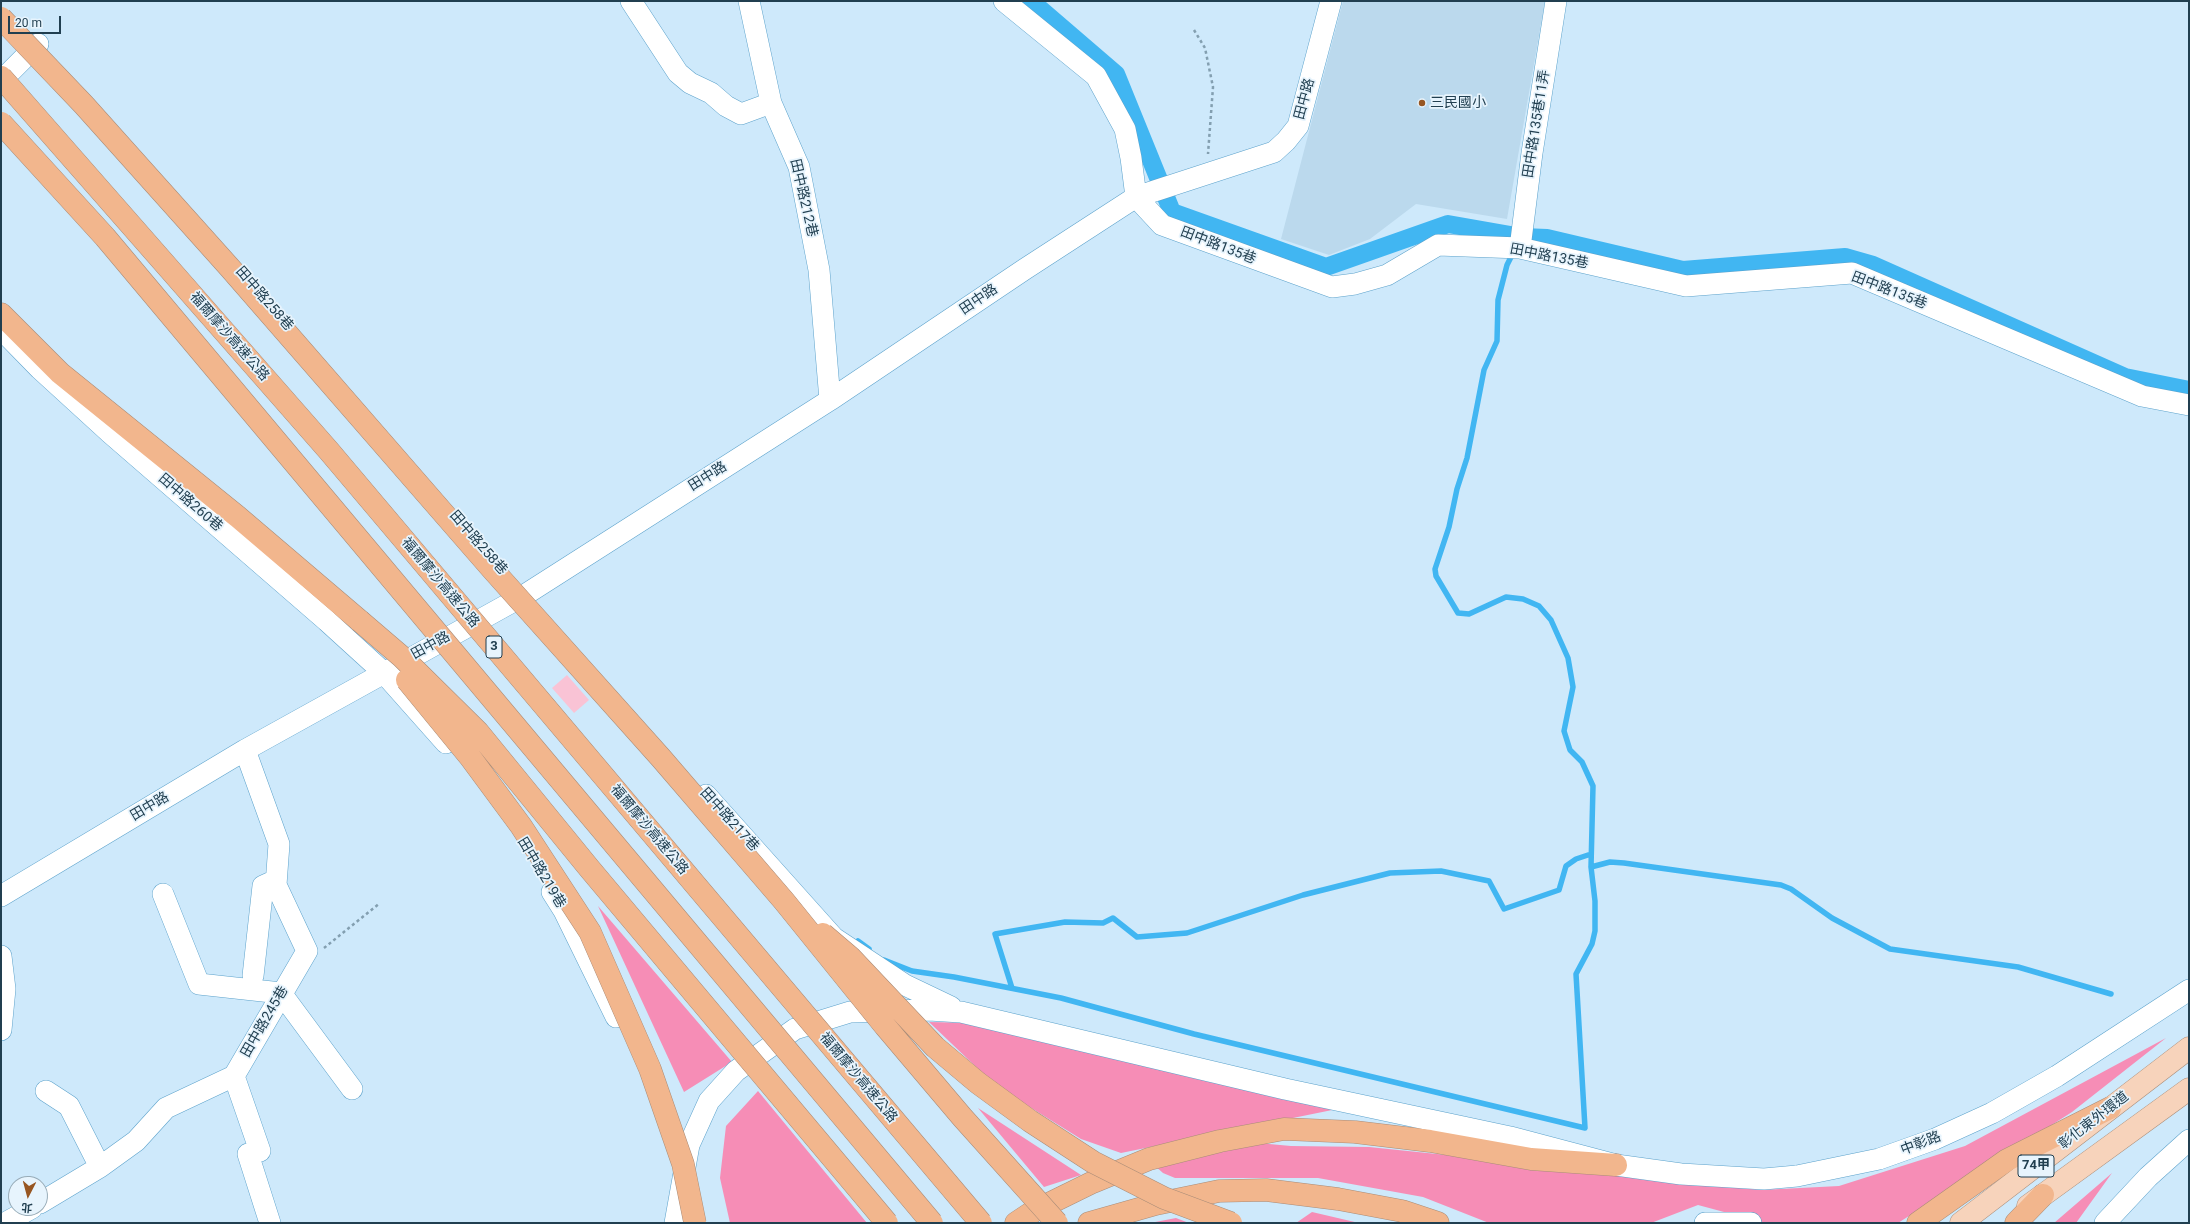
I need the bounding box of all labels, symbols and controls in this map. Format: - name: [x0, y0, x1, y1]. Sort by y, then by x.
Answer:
- scale bar: [10, 8, 63, 34]
- text: 20 m: [15, 16, 42, 30]
- street label: 田中路135巷11弄: [1520, 69, 1554, 179]
- street label: 田中路: [1291, 77, 1319, 121]
- place label: 三民國小: [1430, 95, 1486, 111]
- marker: 三民國小: [1417, 98, 1427, 108]
- street label: 田中路212巷: [786, 157, 820, 239]
- street label: 田中路135巷: [1178, 224, 1258, 268]
- street label: 田中路135巷: [1508, 241, 1590, 273]
- street label: 田中路258巷: [232, 263, 296, 335]
- street label: 田中路135巷: [1849, 269, 1929, 313]
- street label: 田中路: [957, 281, 1001, 319]
- street label: 福爾摩沙高速公路: [186, 289, 272, 385]
- street label: 田中路: [686, 459, 730, 495]
- street label: 田中路260巷: [154, 471, 226, 535]
- street label: 田中路258巷: [446, 507, 510, 579]
- street label: 福爾摩沙高速公路: [398, 535, 482, 631]
- street label: 田中路: [409, 628, 453, 664]
- road number: 3: [486, 636, 502, 658]
- street label: 福爾摩沙高速公路: [607, 782, 691, 878]
- street label: 田中路217巷: [696, 785, 762, 855]
- street label: 田中路: [128, 789, 172, 825]
- street label: 田中路219巷: [513, 835, 569, 911]
- street label: 田中路245巷: [238, 983, 292, 1061]
- street label: 福爾摩沙高速公路: [816, 1030, 900, 1126]
- street label: 彰化東外環道: [2056, 1089, 2132, 1153]
- street label: 中彰路: [1898, 1129, 1944, 1159]
- road number: 74甲: [2018, 1155, 2054, 1177]
- north arrow: [8, 1176, 48, 1216]
- text: 北: [21, 1200, 33, 1214]

